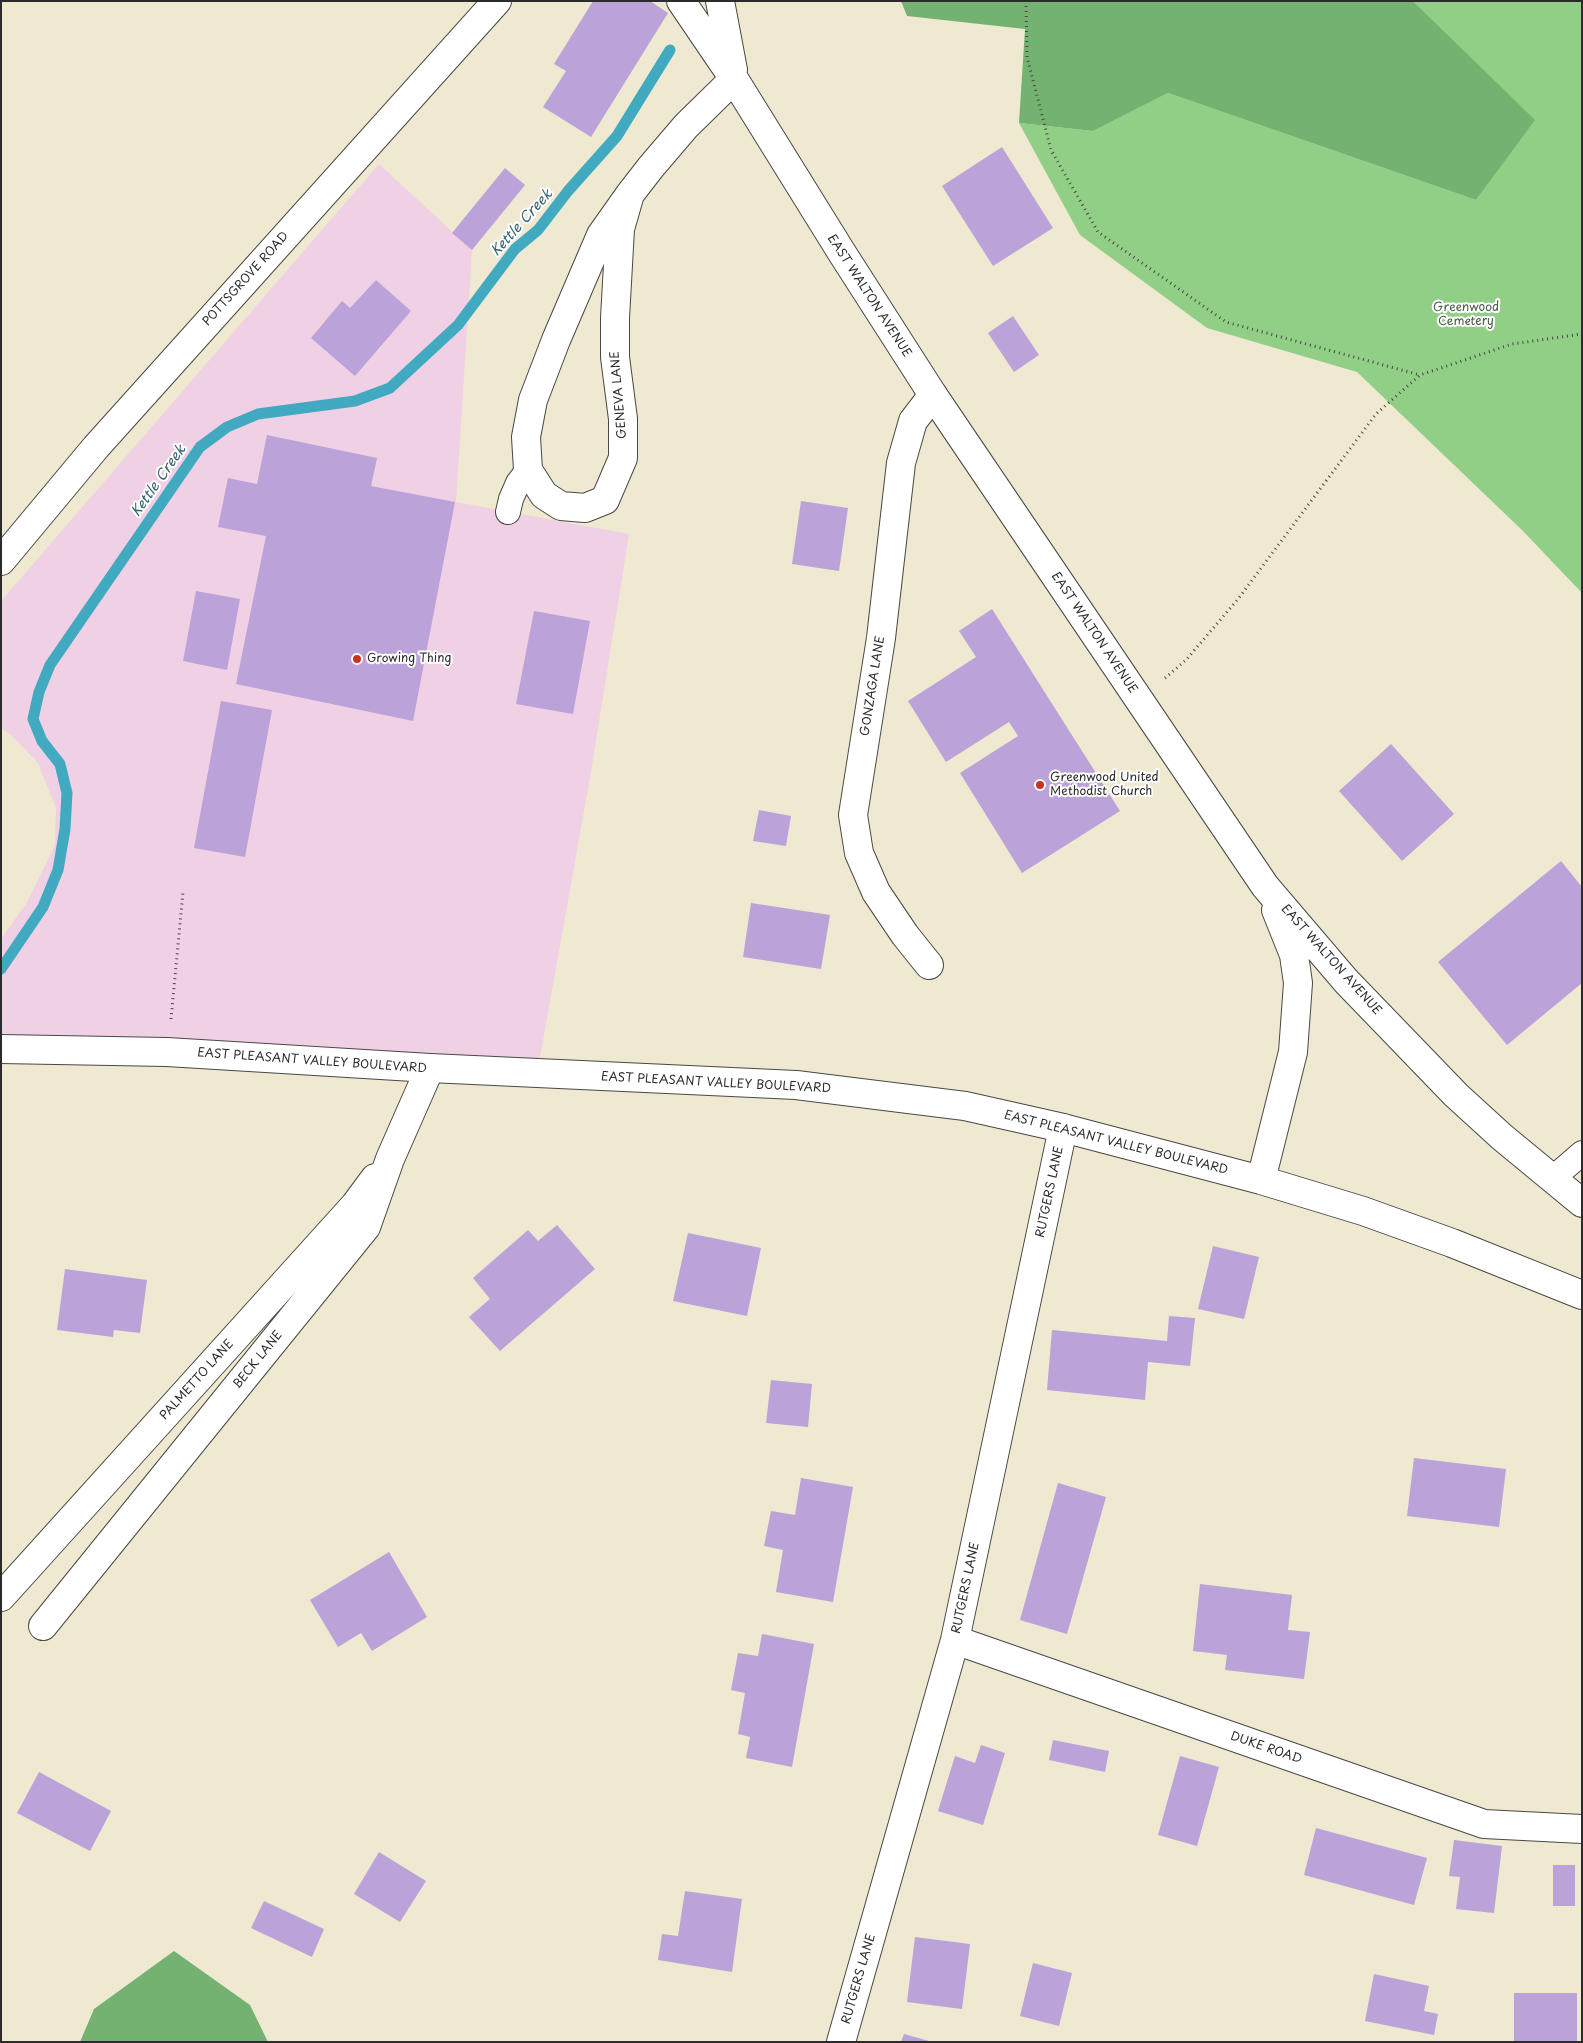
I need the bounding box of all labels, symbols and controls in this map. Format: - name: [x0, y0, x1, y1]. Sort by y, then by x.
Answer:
- water label: Kettle Creek: [488, 186, 556, 260]
- street label: POTTSGROVE ROAD: [200, 229, 292, 329]
- street label: EAST WALTON AVENUE: [824, 232, 914, 360]
- park label: Greenwood Cemetery: [1433, 301, 1499, 329]
- street label: GENEVA LANE: [608, 351, 630, 439]
- water label: Kettle Creek: [128, 442, 190, 520]
- street label: EAST WALTON AVENUE: [1048, 570, 1140, 696]
- street label: GONZAGA LANE: [858, 635, 888, 737]
- place label: Growing Thing: [367, 652, 451, 666]
- marker: Growing Thing: [351, 653, 363, 665]
- place label: Greenwood United Methodist Church: [1050, 771, 1159, 799]
- marker: Greenwood United Methodist Church: [1034, 779, 1046, 791]
- street label: EAST WALTON AVENUE: [1278, 902, 1384, 1018]
- street label: EAST PLEASANT VALLEY BOULEVARD: [197, 1046, 427, 1076]
- street label: EAST PLEASANT VALLEY BOULEVARD: [601, 1070, 831, 1096]
- street label: EAST PLEASANT VALLEY BOULEVARD: [1003, 1108, 1229, 1178]
- street label: RUTGERS LANE: [1033, 1145, 1067, 1239]
- street label: BECK LANE: [230, 1328, 286, 1392]
- street label: PALMETTO LANE: [157, 1337, 237, 1423]
- street label: RUTGERS LANE: [949, 1541, 983, 1635]
- street label: DUKE ROAD: [1228, 1729, 1304, 1767]
- street label: RUTGERS LANE: [839, 1932, 879, 2026]

